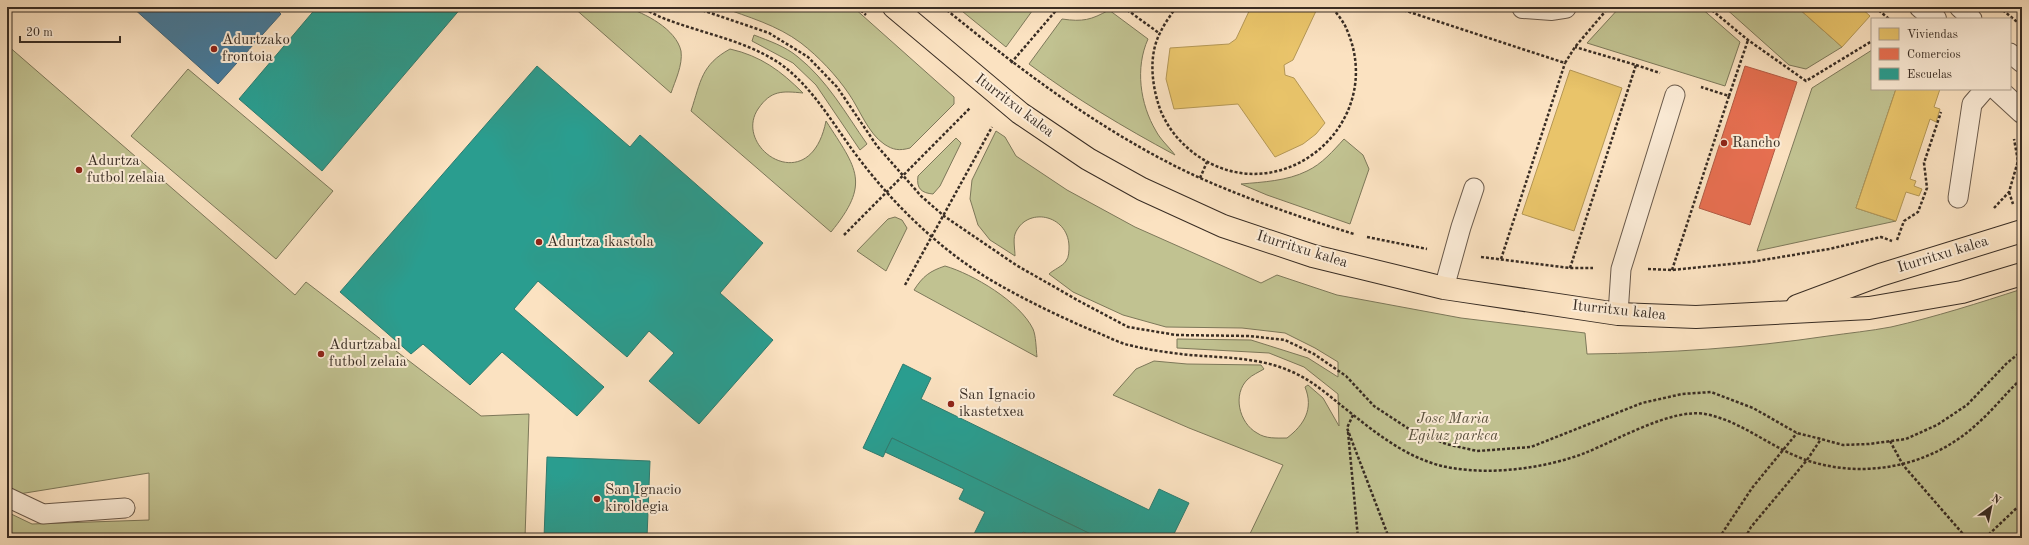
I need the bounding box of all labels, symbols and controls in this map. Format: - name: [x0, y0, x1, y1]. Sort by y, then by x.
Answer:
- scale bar: [20, 18, 120, 44]
- legend: [1871, 18, 2011, 90]
- text: 20 m: [26, 27, 53, 39]
- text: Viviendas: [1907, 29, 1958, 41]
- place label: Adurtzako frontoia: [222, 33, 290, 65]
- marker: Adurtzako frontoia: [209, 44, 219, 54]
- text: Comercios: [1907, 49, 1961, 61]
- text: Escuelas: [1907, 69, 1952, 81]
- street label: Iturritxu kalea: [972, 72, 1057, 141]
- place label: Rancho: [1732, 136, 1780, 151]
- marker: Rancho: [1719, 138, 1729, 148]
- place label: Adurtza futbol zelaia: [87, 154, 166, 186]
- marker: Adurtza futbol zelaia: [74, 165, 84, 175]
- street label: Iturritxu kalea: [1255, 229, 1350, 271]
- street label: Iturritxu kalea: [1896, 234, 1991, 276]
- place label: Adurtza ikastola: [547, 235, 654, 250]
- marker: Adurtza ikastola: [534, 237, 544, 247]
- street label: Iturritxu kalea: [1571, 299, 1667, 323]
- place label: Adurtzabal futbol zelaia: [329, 338, 408, 370]
- marker: Adurtzabal futbol zelaia: [316, 349, 326, 359]
- place label: San Ignacio ikastetxea: [959, 388, 1036, 420]
- marker: San Ignacio ikastetxea: [946, 399, 956, 409]
- park label: Jose Maria Egiluz parkea: [1407, 412, 1498, 444]
- place label: San Ignacio kiroldegia: [605, 483, 682, 515]
- north arrow: [1971, 487, 2011, 527]
- text: N: [1989, 493, 2003, 507]
- marker: San Ignacio kiroldegia: [592, 494, 602, 504]

